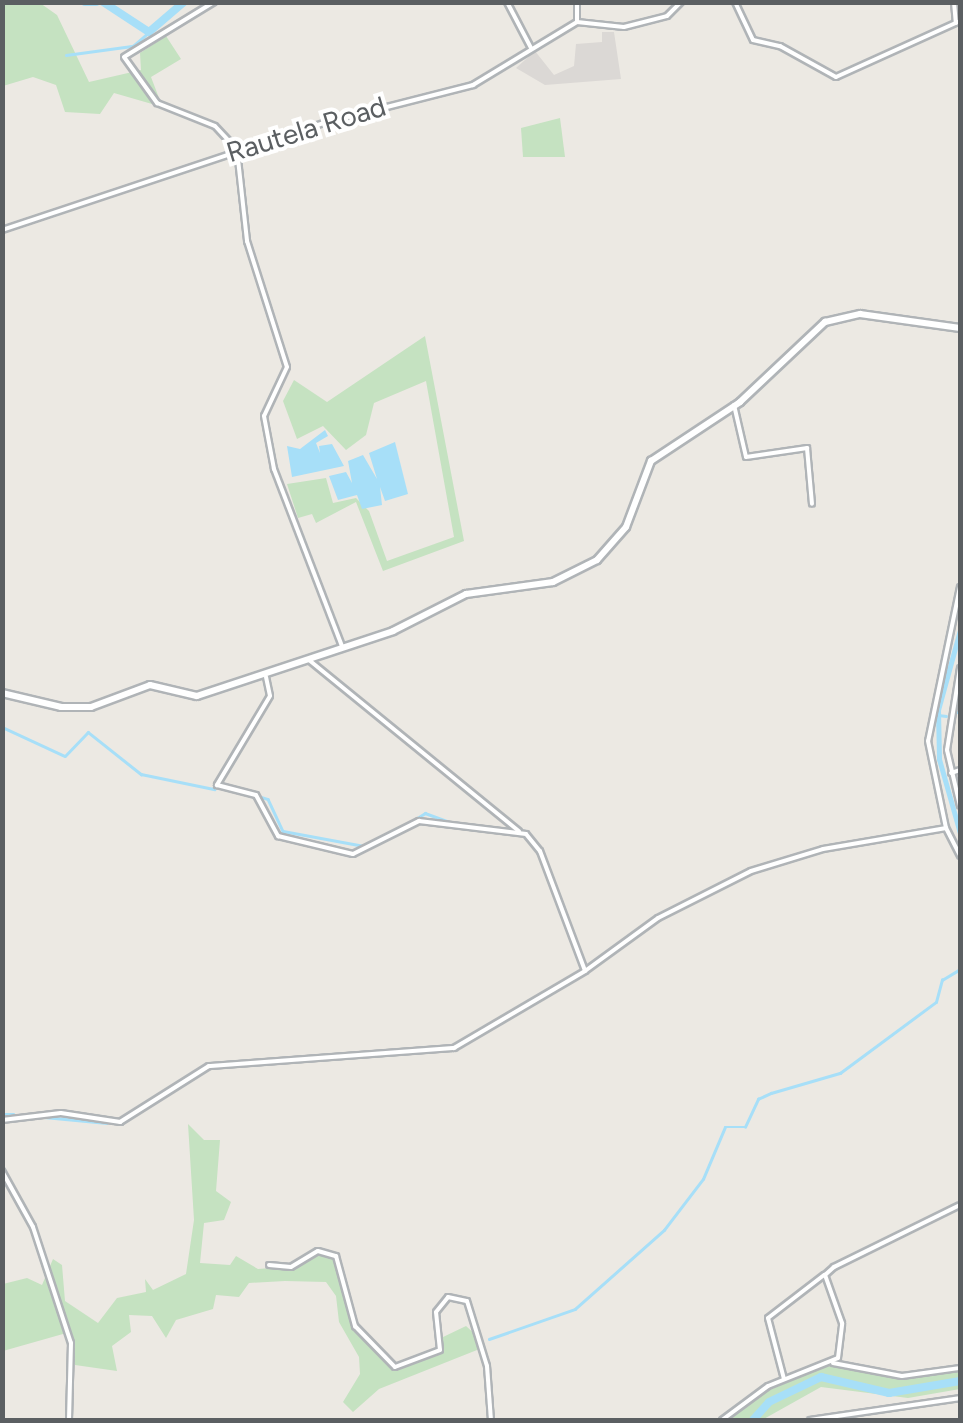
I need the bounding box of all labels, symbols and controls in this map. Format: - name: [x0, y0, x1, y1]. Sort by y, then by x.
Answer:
- street label: Rautela Road: [222, 89, 390, 169]

